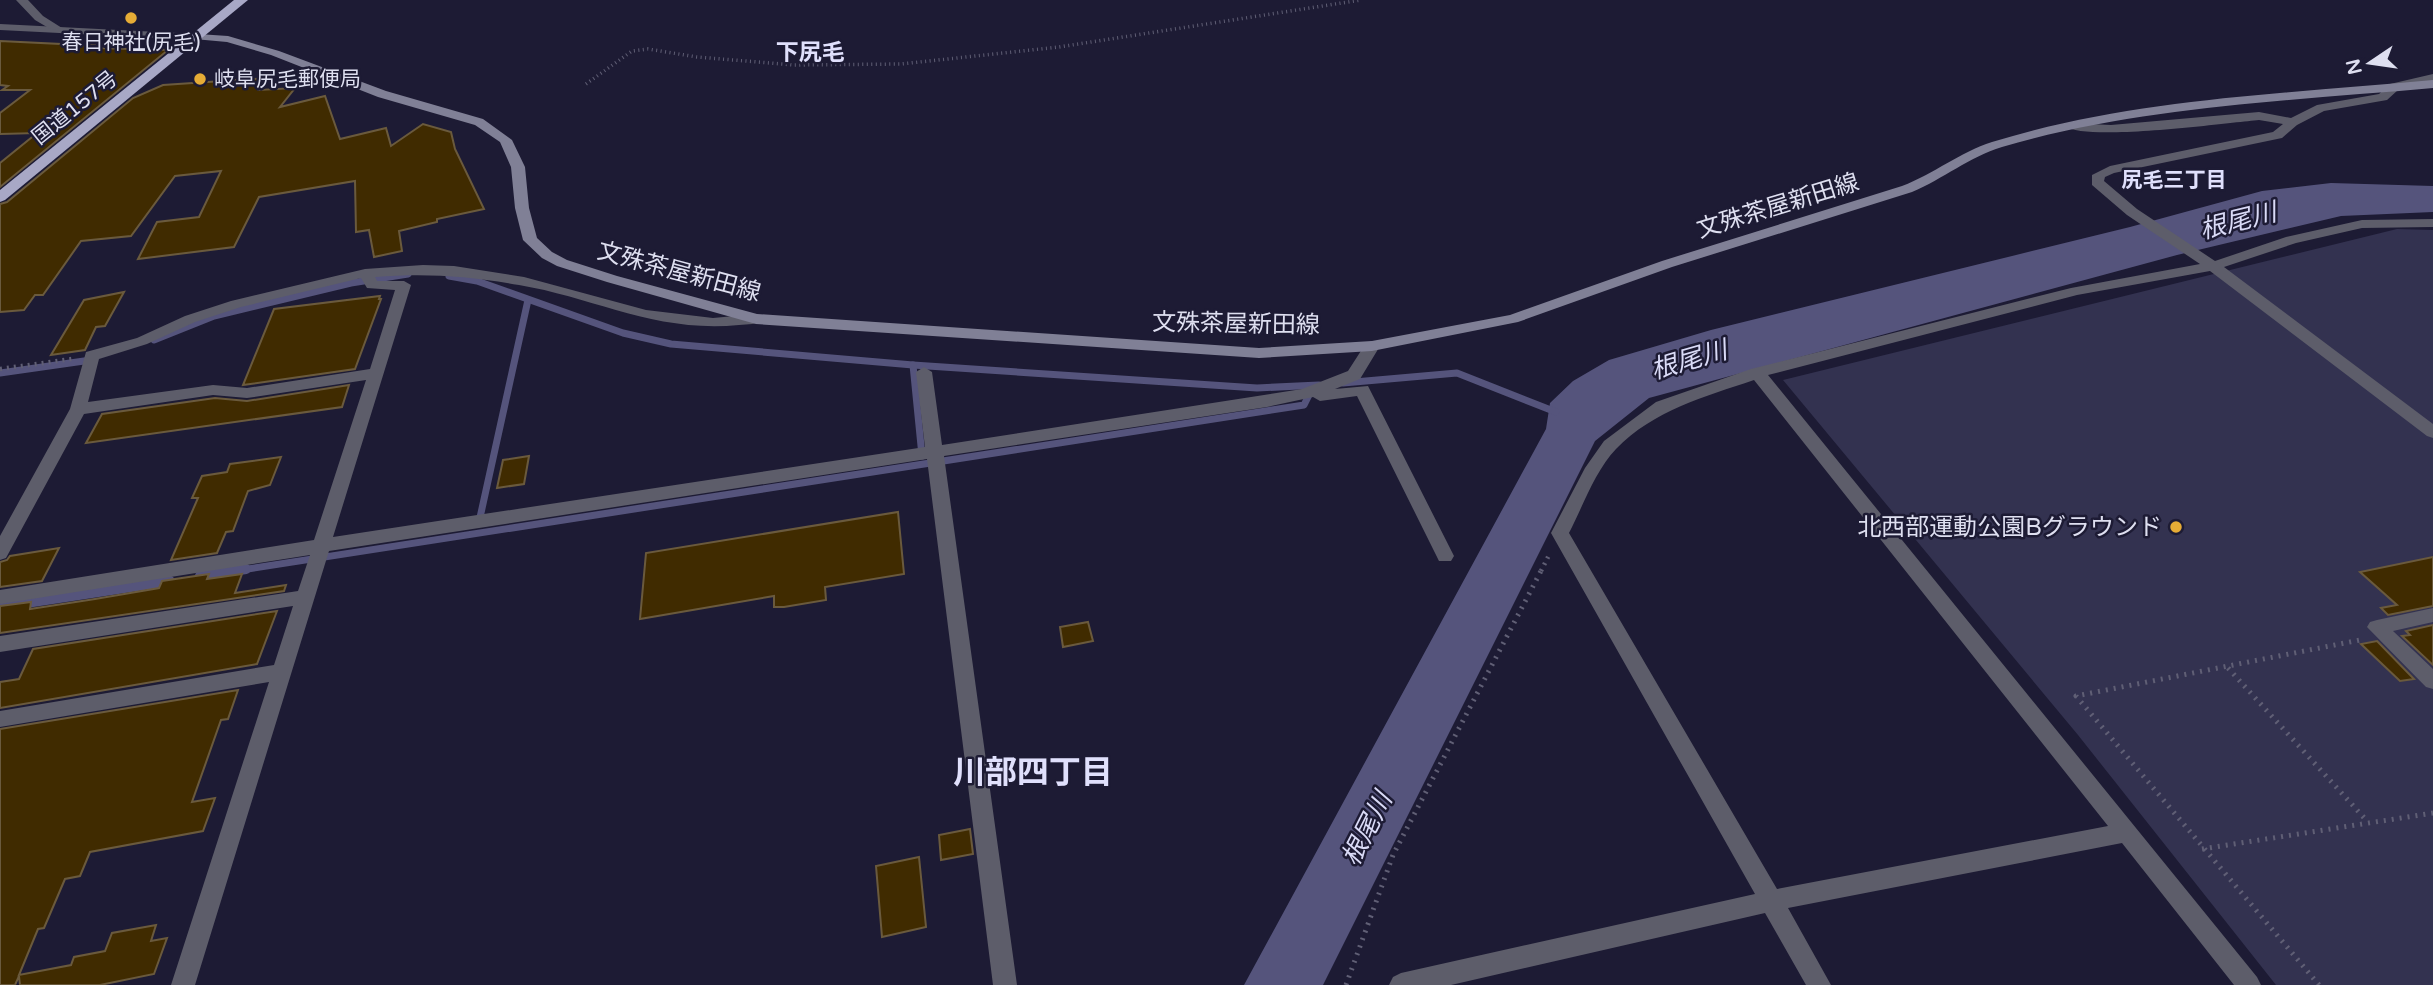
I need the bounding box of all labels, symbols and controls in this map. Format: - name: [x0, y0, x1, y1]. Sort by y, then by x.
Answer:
- marker: 春日神社(尻毛): [123, 10, 139, 26]
- north arrow: [2335, 28, 2405, 98]
- place label: 春日神社(尻毛): [61, 30, 201, 55]
- district label: 下尻毛: [776, 39, 845, 67]
- text: N: [2342, 57, 2367, 77]
- street label: 国道157号: [27, 66, 123, 150]
- place label: 岐阜尻毛郵便局: [214, 67, 361, 92]
- marker: 岐阜尻毛郵便局: [192, 71, 208, 87]
- street label: 文殊茶屋新田線: [1693, 168, 1863, 244]
- district label: 尻毛三丁目: [2122, 168, 2227, 193]
- water label: 根尾川: [2196, 196, 2282, 245]
- street label: 文殊茶屋新田線: [594, 236, 764, 308]
- street label: 文殊茶屋新田線: [1152, 308, 1320, 340]
- water label: 根尾川: [1647, 334, 1734, 386]
- place label: 北西部運動公園Bグラウンド: [1857, 513, 2162, 542]
- marker: 北西部運動公園Bグラウンド: [2168, 519, 2184, 535]
- district label: 川部四丁目: [953, 754, 1113, 792]
- water label: 根尾川: [1335, 785, 1400, 871]

